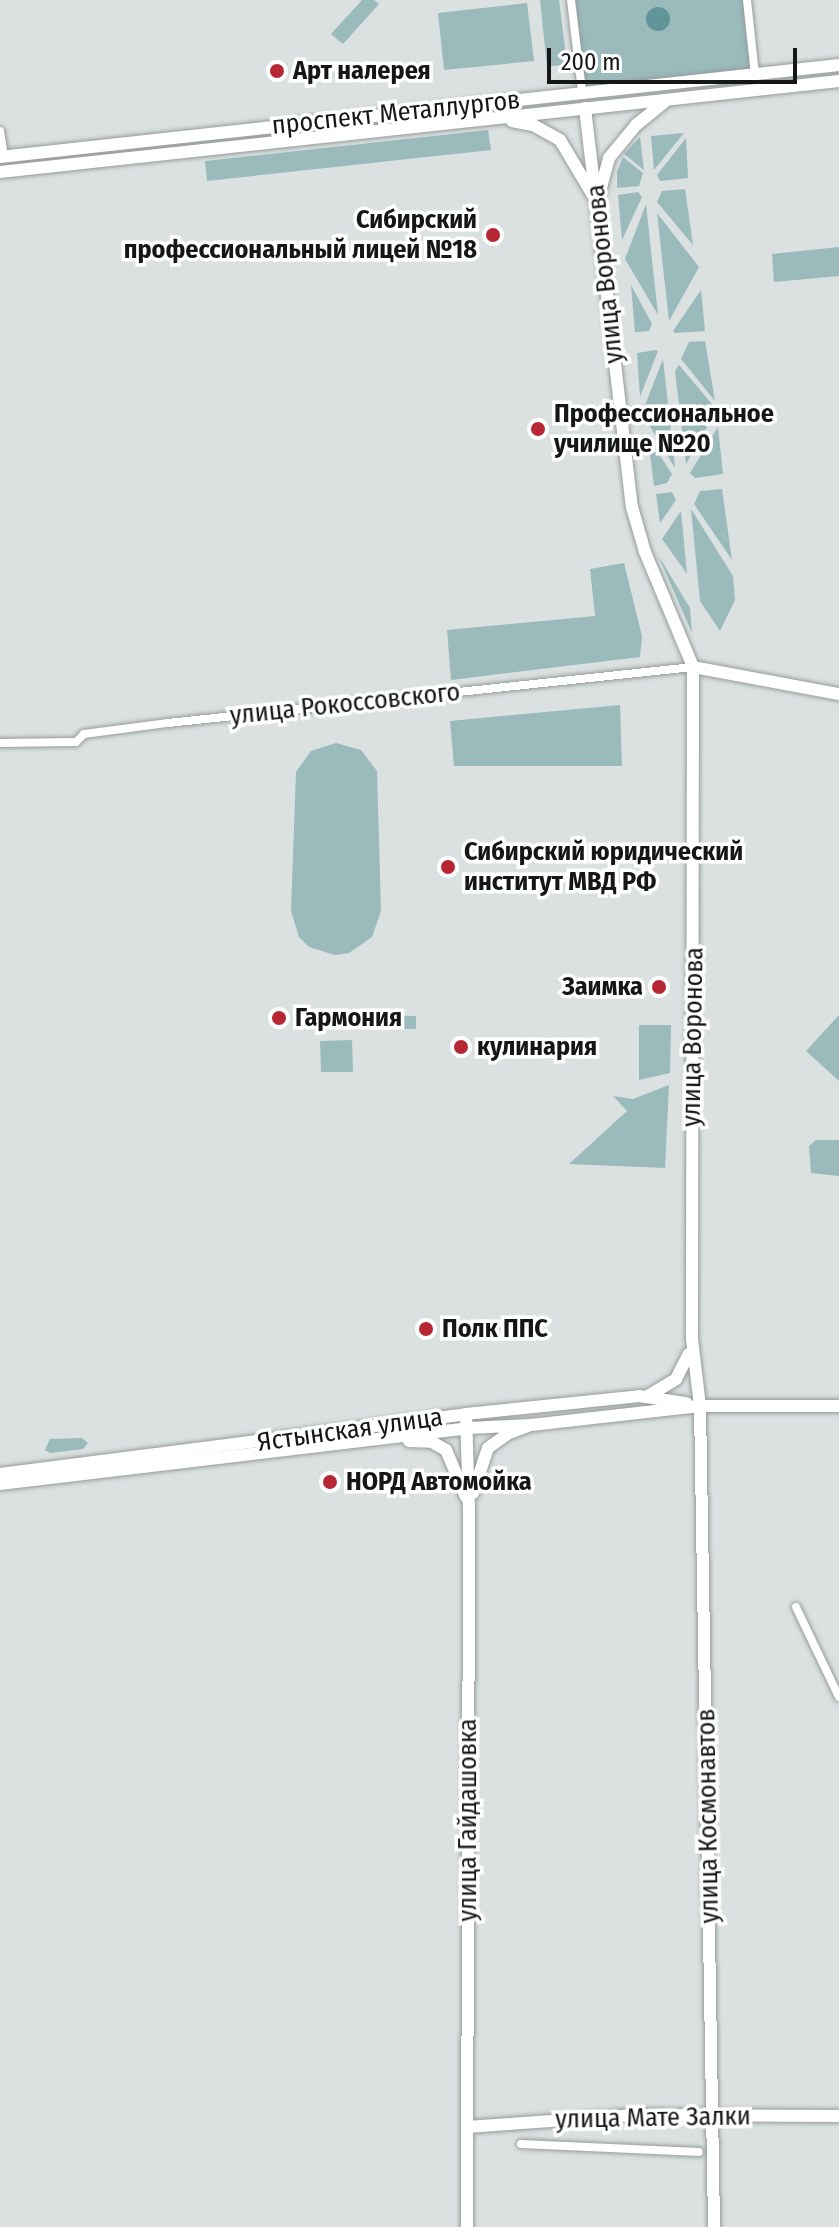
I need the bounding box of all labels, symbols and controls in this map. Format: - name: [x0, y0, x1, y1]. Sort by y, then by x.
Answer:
- scale bar: [551, 32, 801, 82]
- text: 200 m: [561, 48, 621, 76]
- place label: Арт налерея: [293, 55, 431, 87]
- marker: Арт налерея: [268, 62, 286, 80]
- street label: проспект Металлургов: [270, 84, 522, 142]
- street label: улица Воронова: [580, 183, 630, 365]
- place label: Сибирский профессиональный лицей №18: [124, 204, 477, 266]
- marker: Сибирский профессиональный лицей №18: [484, 226, 502, 244]
- place label: Профессиональное училище №20: [554, 398, 774, 460]
- marker: Профессиональное училище №20: [529, 420, 547, 438]
- street label: улица Рокоссовского: [228, 676, 462, 732]
- place label: Сибирский юридический институт МВД РФ: [464, 836, 743, 898]
- marker: Сибирский юридический институт МВД РФ: [439, 858, 457, 876]
- street label: улица Воронова: [676, 947, 710, 1127]
- place label: Заимка: [562, 971, 643, 1003]
- marker: Заимка: [650, 978, 668, 996]
- place label: Гармония: [295, 1002, 402, 1034]
- marker: Гармония: [270, 1009, 288, 1027]
- place label: кулинария: [477, 1031, 597, 1063]
- marker: кулинария: [452, 1038, 470, 1056]
- place label: Полк ППС: [442, 1313, 548, 1345]
- marker: Полк ППС: [417, 1320, 435, 1338]
- street label: Ястынская улица: [255, 1402, 445, 1458]
- place label: НОРД Автомойка: [346, 1466, 532, 1498]
- marker: НОРД Автомойка: [321, 1473, 339, 1491]
- street label: улица Космонавтов: [691, 1708, 725, 1924]
- street label: улица Гайдашовка: [452, 1718, 484, 1922]
- street label: улица Мате Залки: [555, 2101, 751, 2135]

